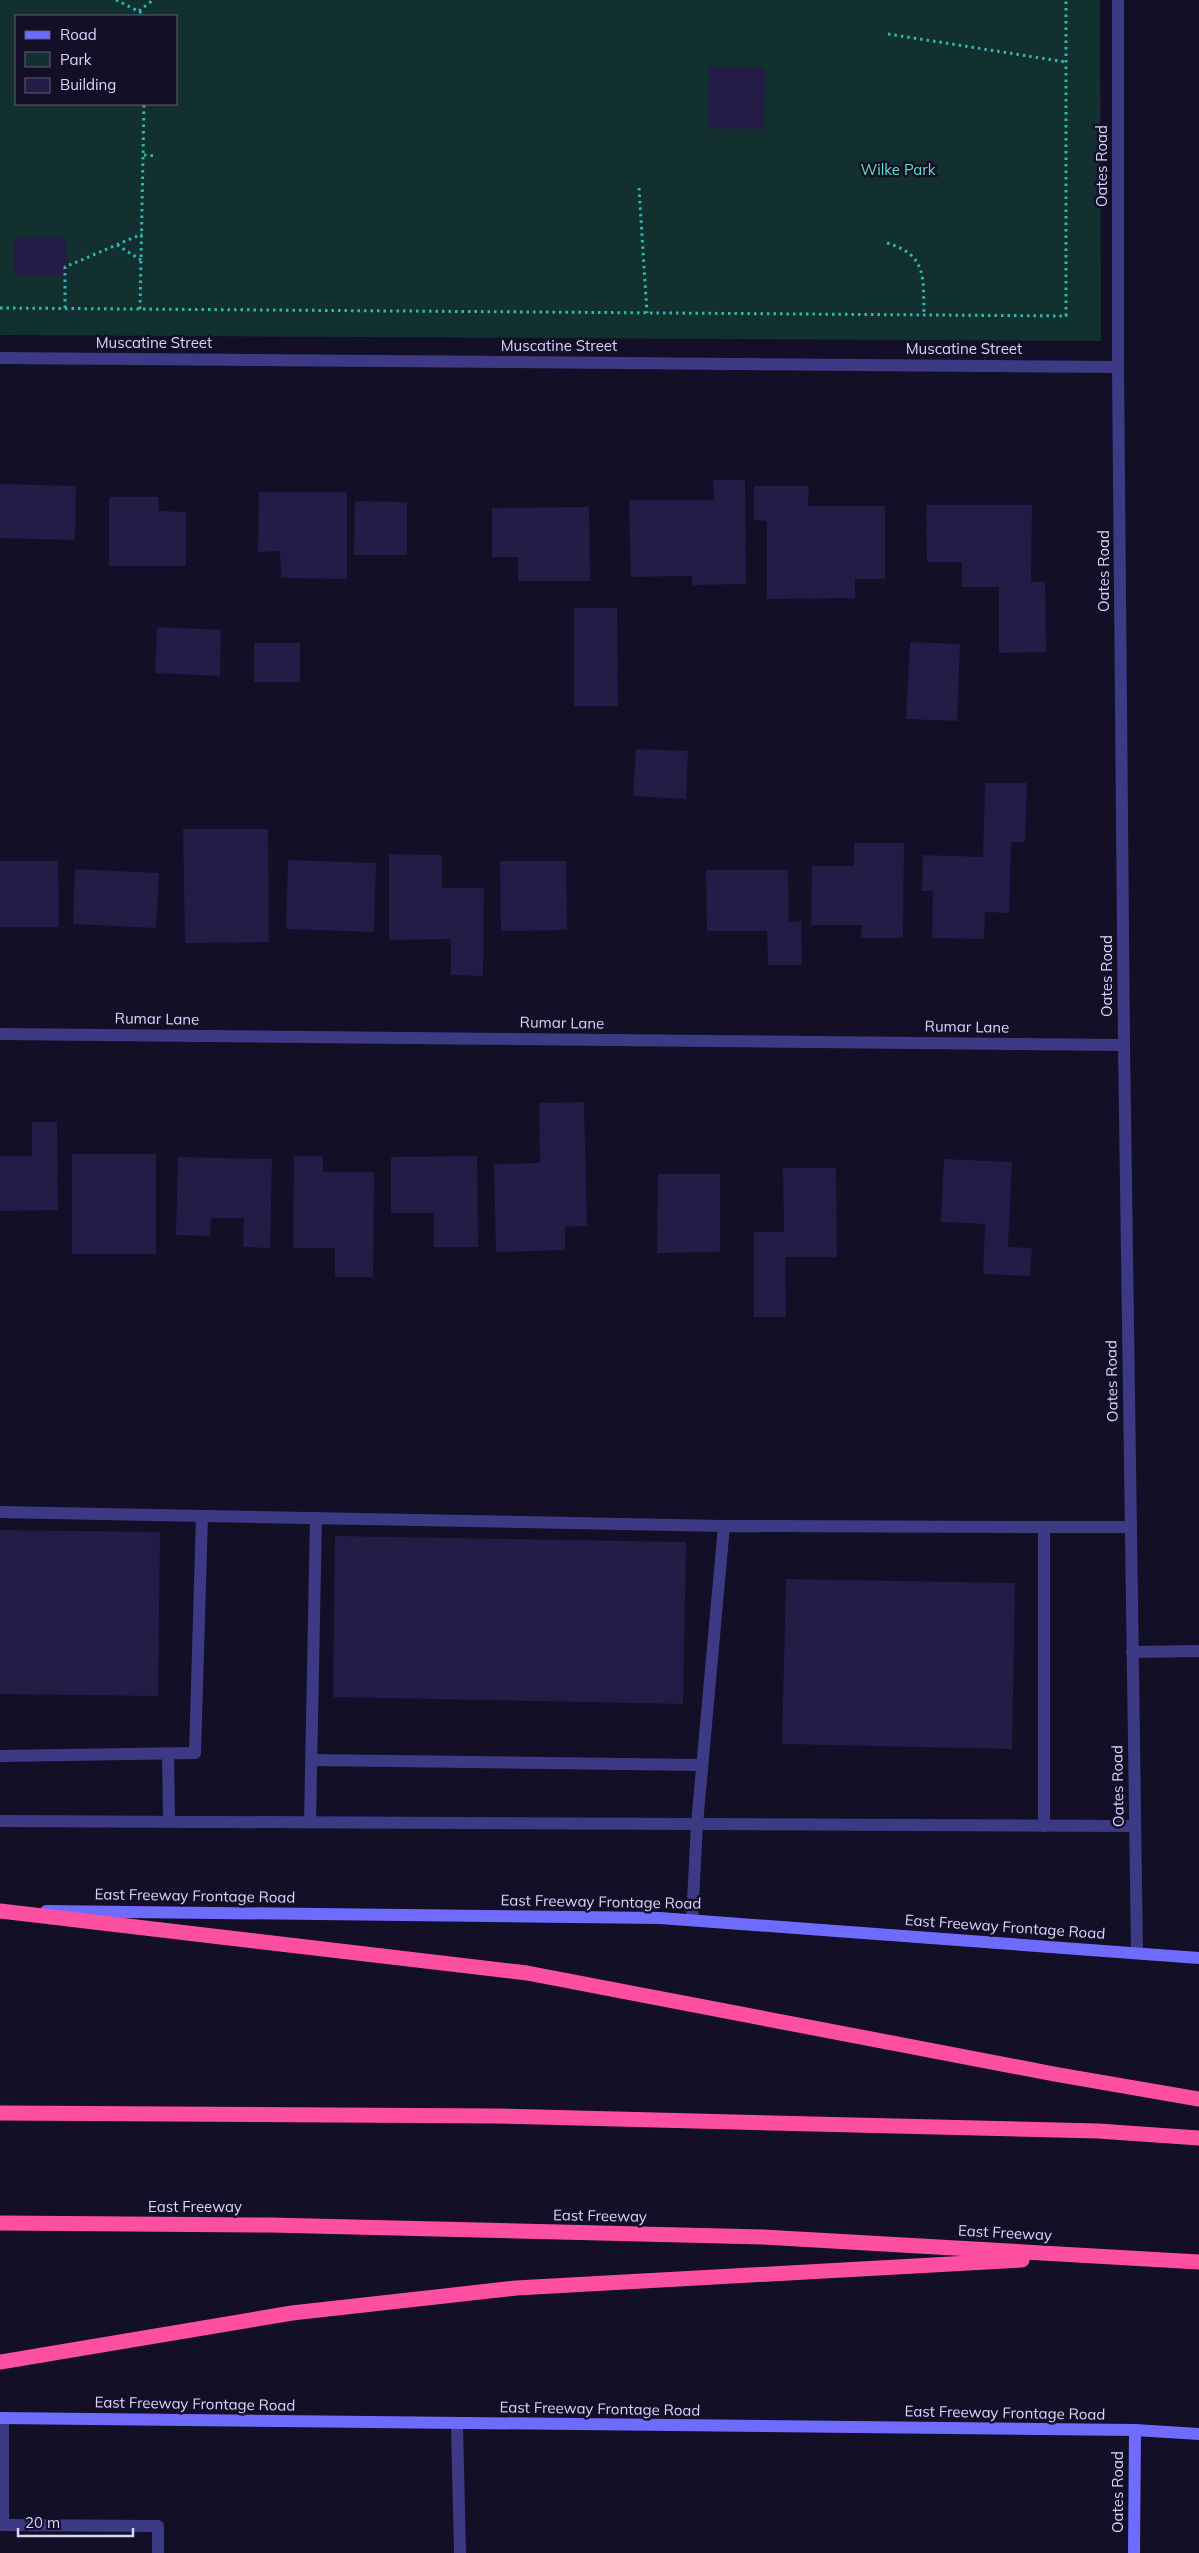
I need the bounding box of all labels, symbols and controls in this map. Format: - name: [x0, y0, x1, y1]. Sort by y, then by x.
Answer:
- legend: [15, 15, 178, 105]
- text: Road: [60, 25, 97, 44]
- text: Park: [60, 50, 92, 69]
- text: Building: [60, 75, 116, 94]
- street label: Oates Road: [1092, 125, 1111, 207]
- park label: Wilke Park: [860, 160, 936, 179]
- street label: Muscatine Street: [96, 333, 212, 352]
- street label: Muscatine Street: [501, 336, 617, 355]
- street label: Muscatine Street: [906, 339, 1022, 358]
- street label: Oates Road: [1094, 530, 1113, 612]
- street label: Oates Road: [1097, 935, 1116, 1017]
- street label: Rumar Lane: [114, 1008, 200, 1029]
- street label: Rumar Lane: [519, 1012, 605, 1033]
- street label: Rumar Lane: [924, 1016, 1010, 1037]
- street label: Oates Road: [1101, 1340, 1122, 1422]
- street label: Oates Road: [1107, 1745, 1128, 1827]
- street label: East Freeway Frontage Road: [94, 1884, 296, 1907]
- street label: East Freeway Frontage Road: [500, 1890, 702, 1913]
- street label: East Freeway Frontage Road: [904, 1910, 1106, 1943]
- street label: East Freeway: [148, 2197, 242, 2216]
- street label: East Freeway: [553, 2205, 647, 2226]
- street label: East Freeway: [958, 2221, 1052, 2244]
- street label: East Freeway Frontage Road: [94, 2392, 296, 2415]
- street label: East Freeway Frontage Road: [499, 2397, 701, 2420]
- street label: East Freeway Frontage Road: [904, 2401, 1106, 2424]
- street label: Oates Road: [1108, 2451, 1127, 2533]
- scale bar: [18, 2506, 132, 2538]
- text: 20 m: [25, 2513, 60, 2532]

